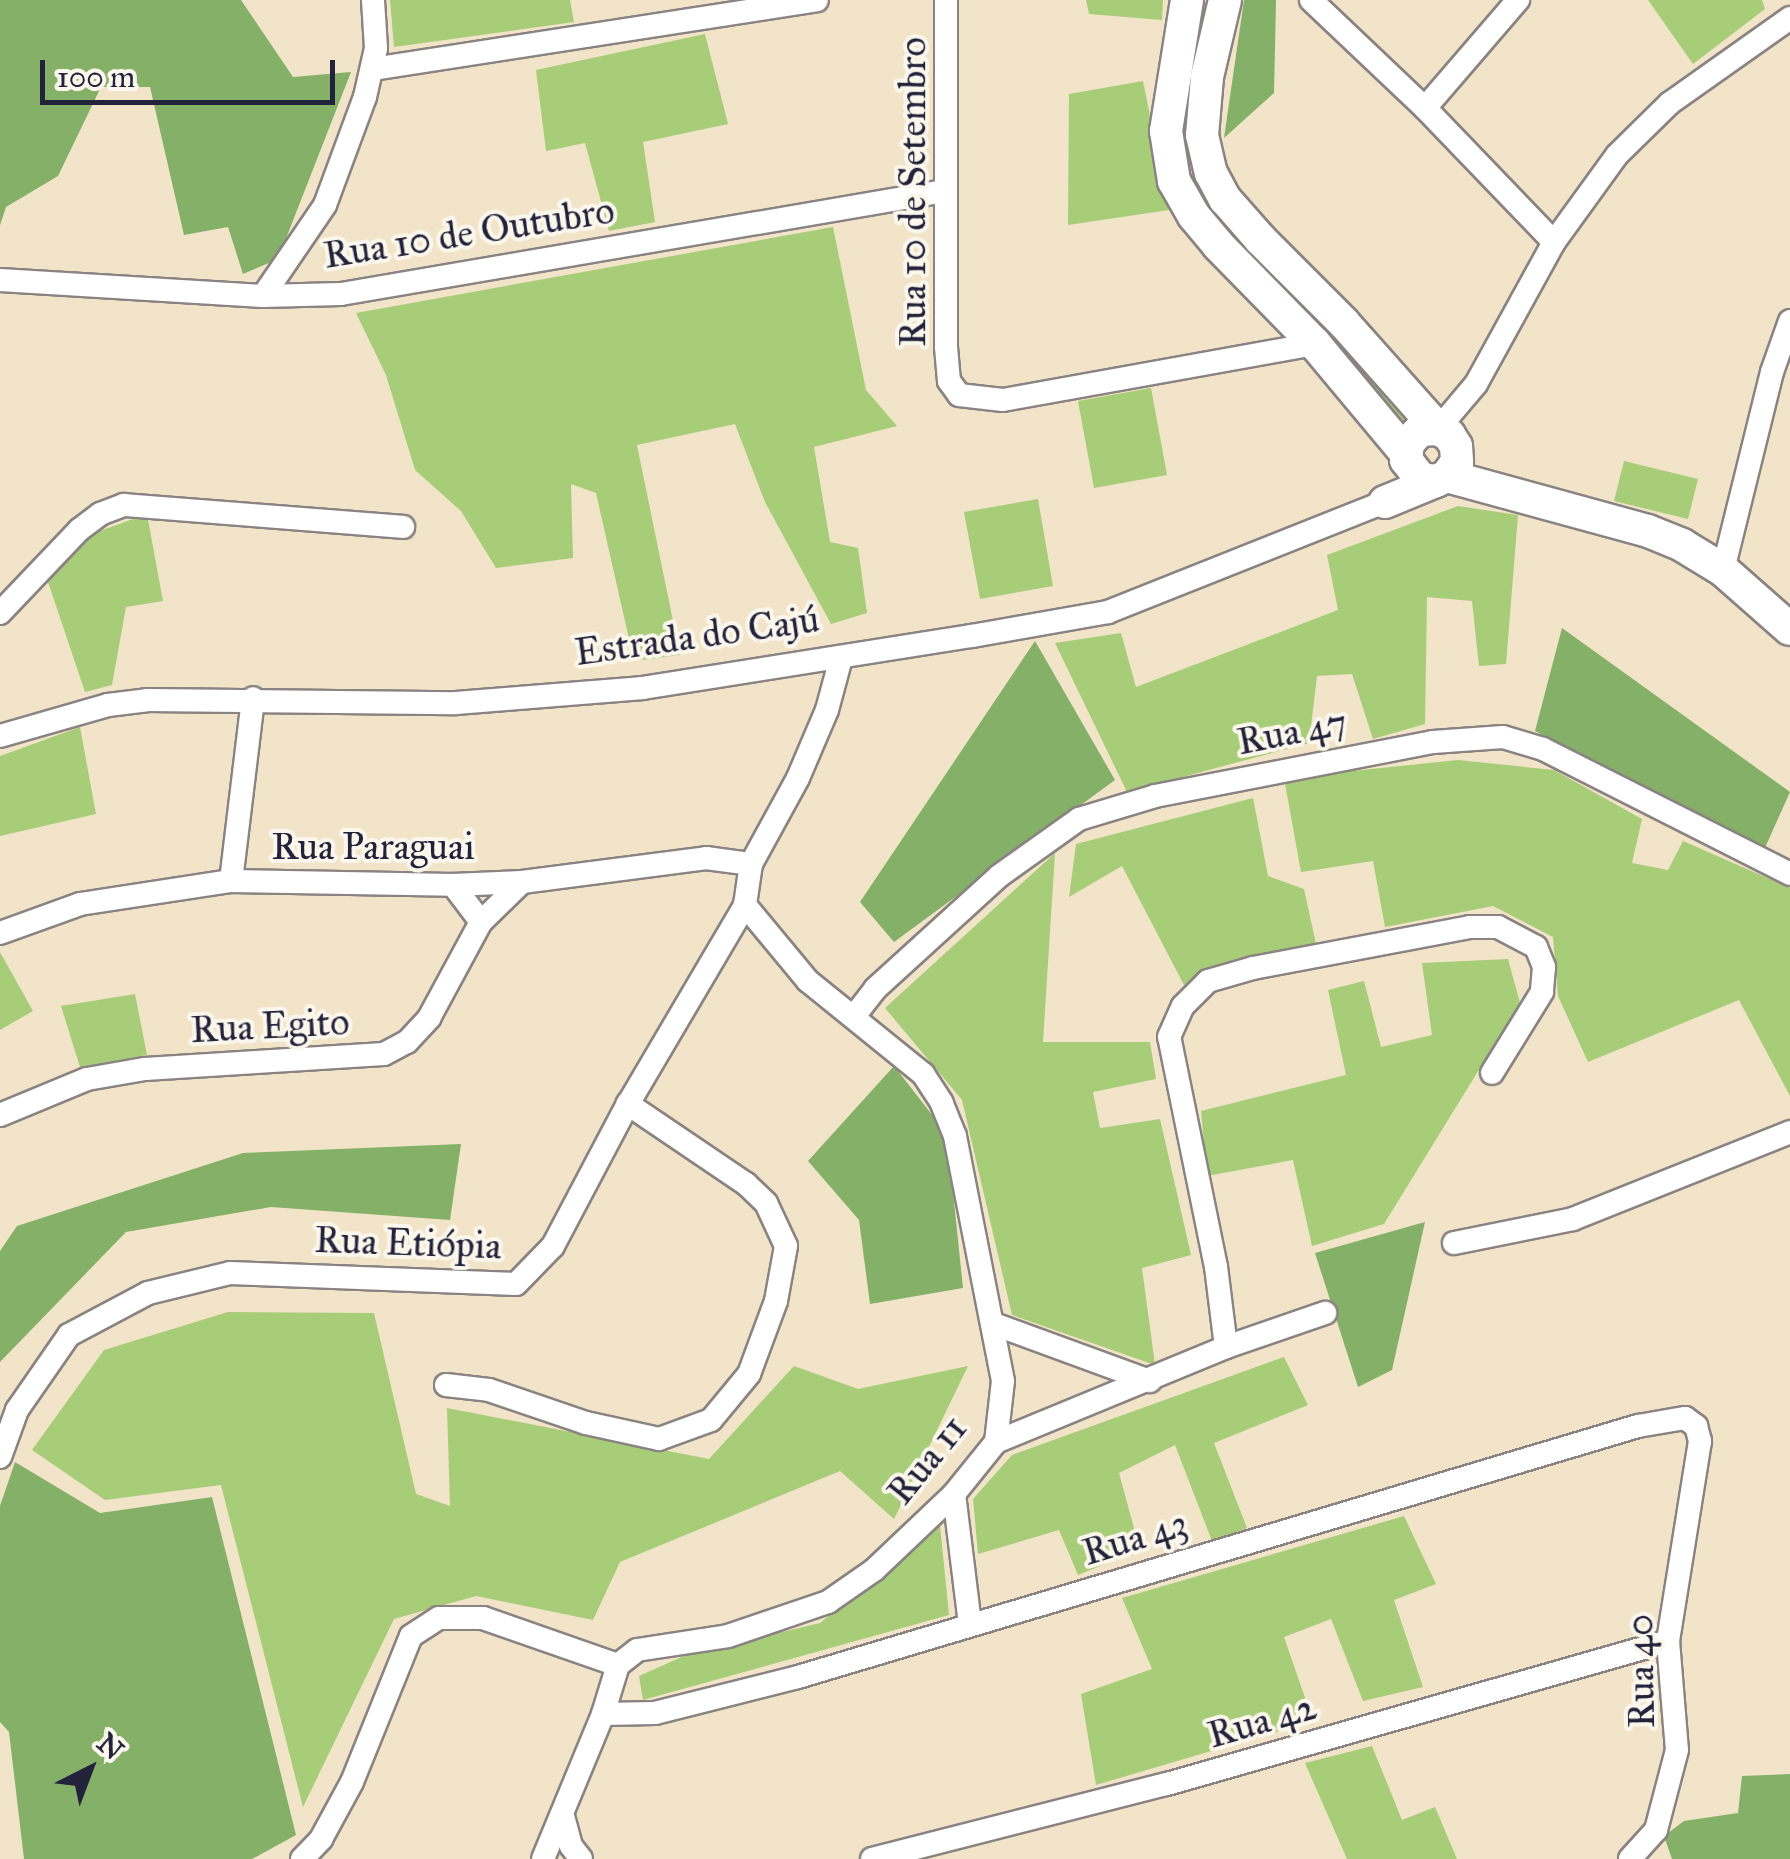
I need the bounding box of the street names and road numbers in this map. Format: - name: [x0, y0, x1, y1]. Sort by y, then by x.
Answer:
- street label: Rua 10 de Setembro: [890, 37, 936, 347]
- street label: Rua 10 de Outubro: [320, 188, 618, 278]
- street label: Estrada do Cajú: [572, 596, 822, 676]
- street label: Rua 47: [1233, 699, 1351, 765]
- street label: Rua Paraguai: [271, 824, 475, 870]
- street label: Rua Egito: [189, 999, 351, 1053]
- street label: Rua Etiópia: [314, 1217, 502, 1269]
- street label: Rua 11: [878, 1406, 976, 1514]
- street label: Rua 43: [1077, 1501, 1193, 1575]
- street label: Rua 40: [1617, 1614, 1665, 1728]
- street label: Rua 42: [1202, 1684, 1322, 1758]

